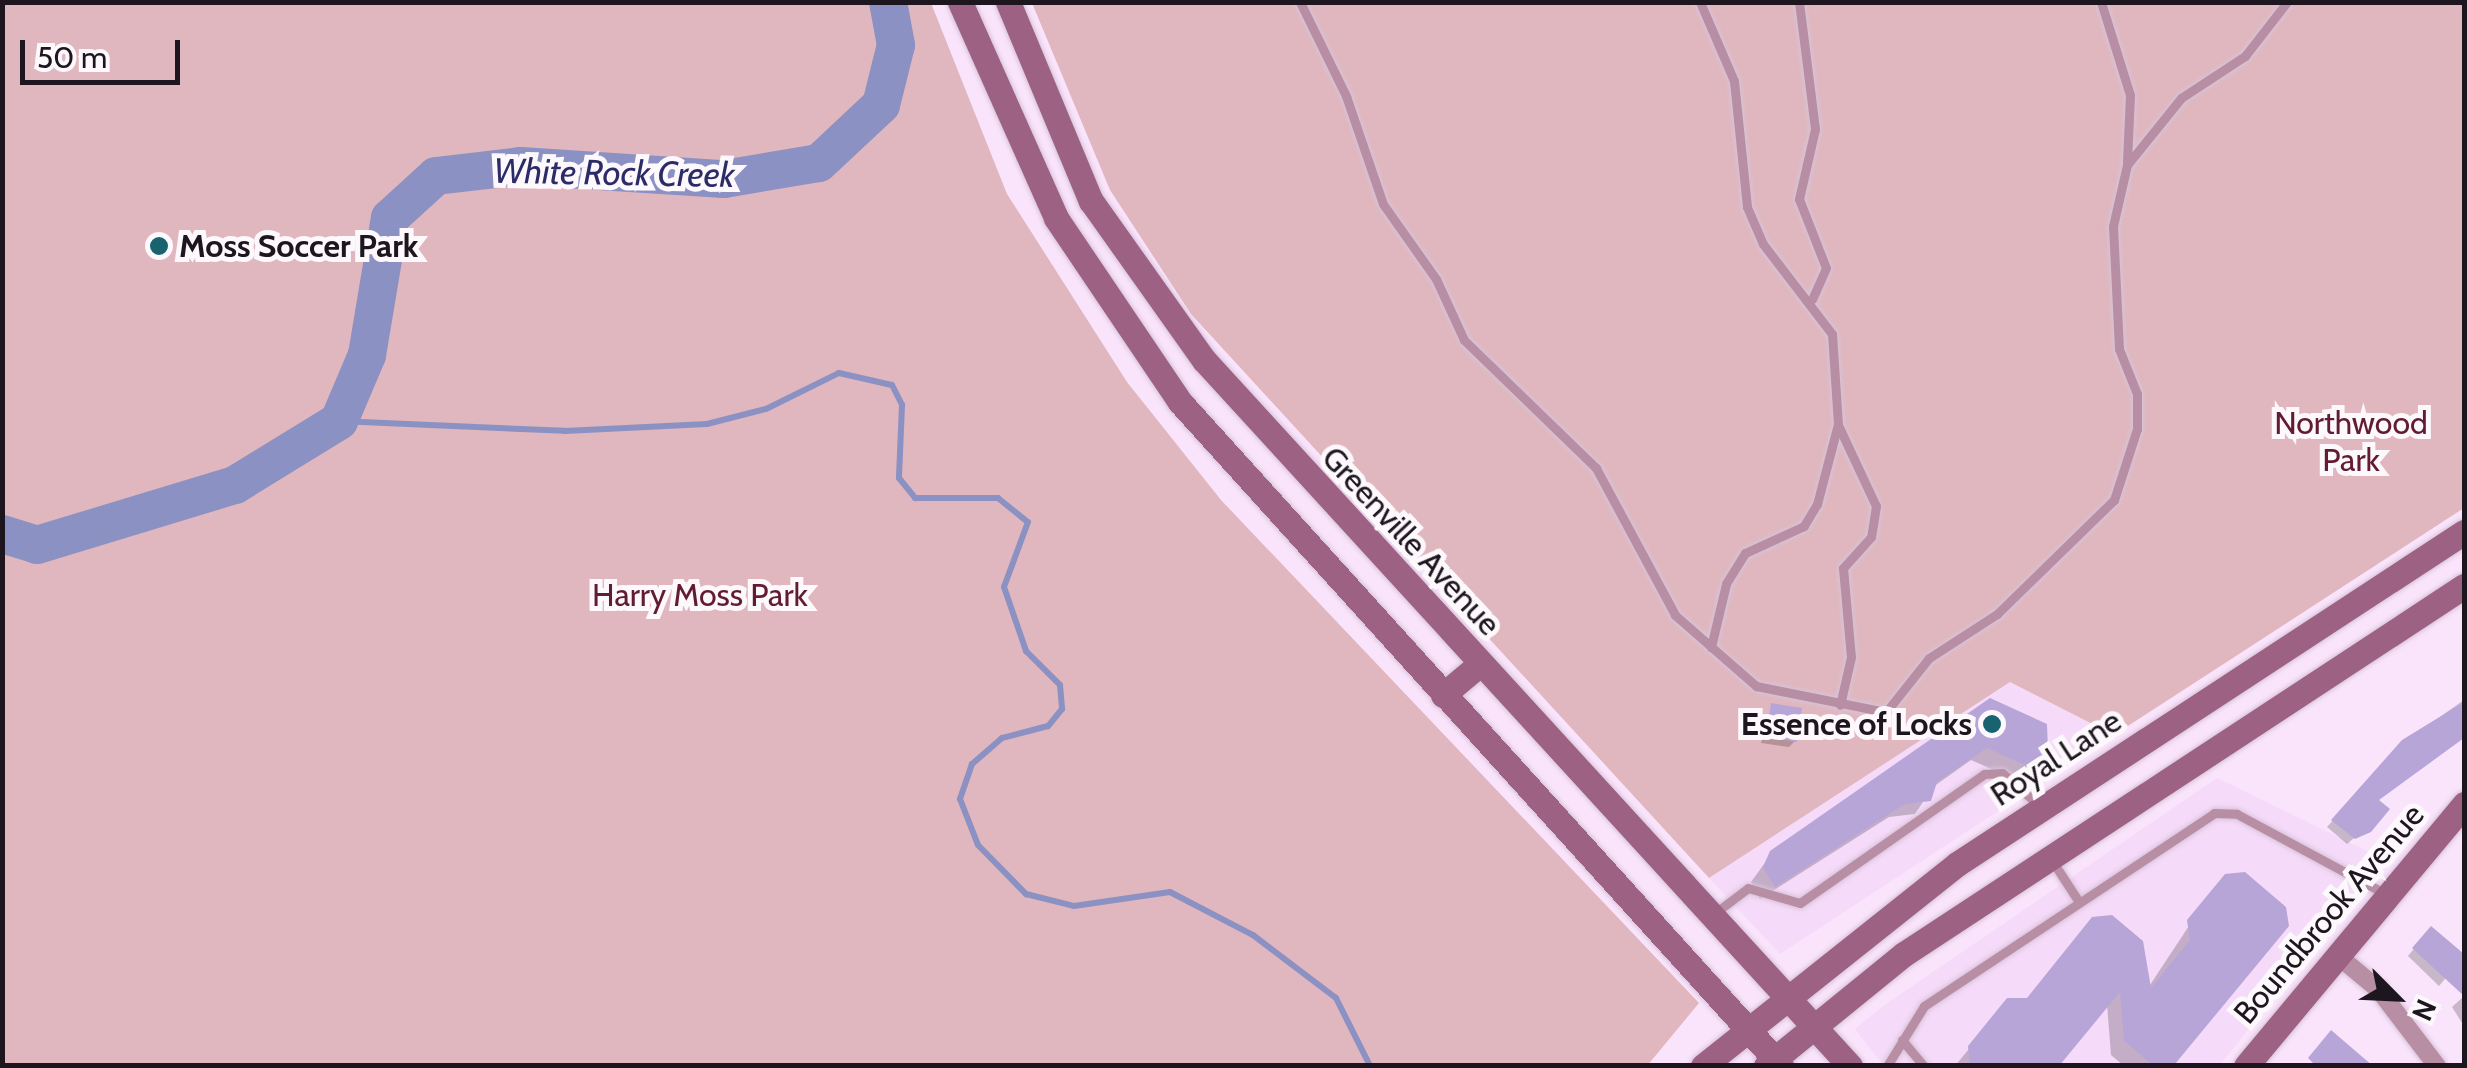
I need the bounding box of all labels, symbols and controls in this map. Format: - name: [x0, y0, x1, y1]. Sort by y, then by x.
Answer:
- scale bar: [25, 20, 185, 82]
- text: 50 m: [37, 39, 107, 76]
- water label: White Rock Creek: [493, 150, 735, 196]
- place label: Moss Soccer Park: [179, 227, 418, 265]
- marker: Moss Soccer Park: [148, 235, 170, 257]
- park label: Northwood Park: [2274, 405, 2428, 480]
- street label: Greenville Avenue: [1314, 439, 1508, 643]
- park label: Harry Moss Park: [592, 576, 808, 614]
- street label: Royal Lane: [1984, 702, 2128, 814]
- place label: Essence of Locks: [1741, 705, 1972, 743]
- marker: Essence of Locks: [1981, 713, 2003, 735]
- street label: Boundbrook Avenue: [2226, 796, 2432, 1032]
- north arrow: [2347, 948, 2447, 1048]
- text: N: [2405, 994, 2444, 1026]

